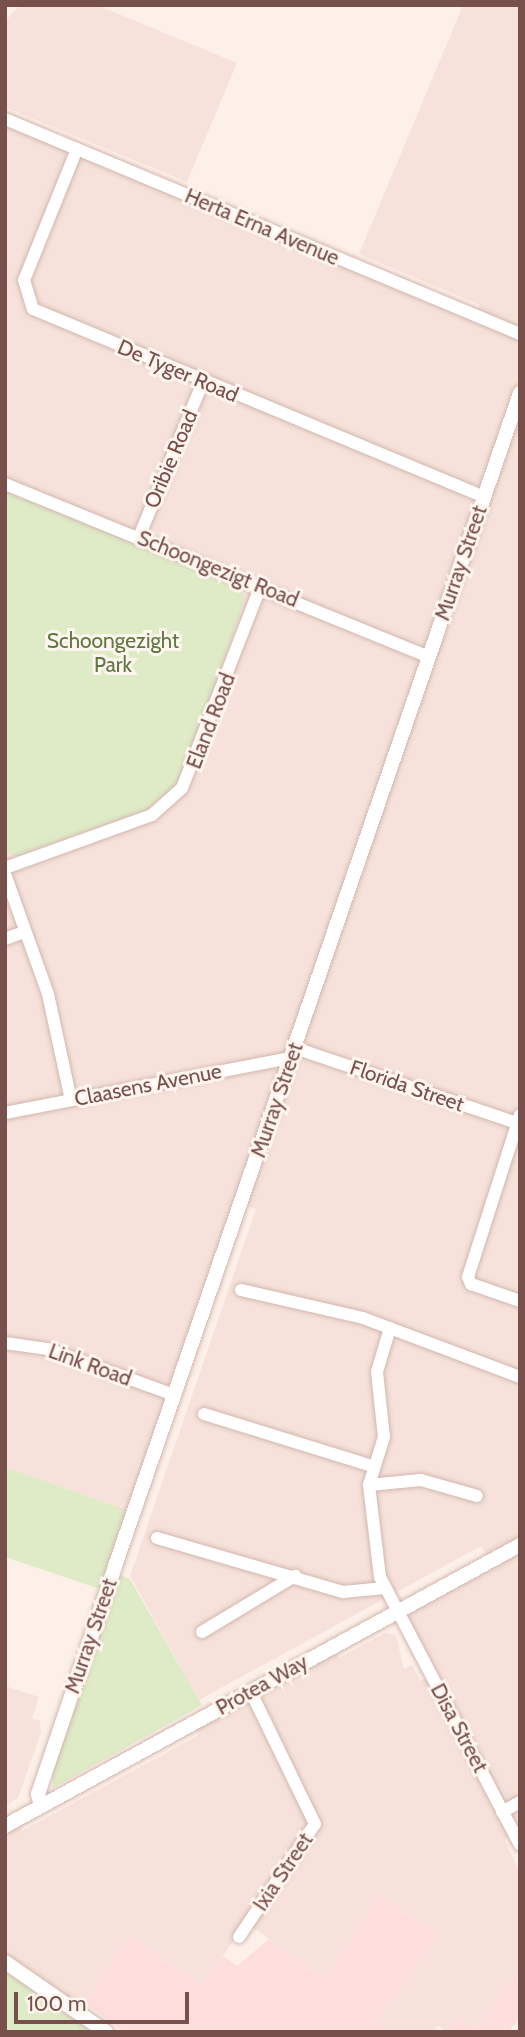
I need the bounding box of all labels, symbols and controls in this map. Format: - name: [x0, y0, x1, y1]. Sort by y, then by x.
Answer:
- street label: Herta Erna Avenue: [181, 183, 343, 271]
- street label: De Tyger Road: [114, 334, 242, 408]
- street label: Oribie Road: [139, 406, 203, 512]
- street label: Murray Street: [430, 502, 492, 624]
- street label: Schoongezigt Road: [134, 525, 302, 613]
- park label: Schoongezight Park: [47, 628, 179, 678]
- street label: Eland Road: [181, 670, 241, 772]
- street label: Murray Street: [246, 1039, 308, 1161]
- street label: Florida Street: [347, 1055, 467, 1117]
- street label: Claasens Avenue: [72, 1058, 224, 1112]
- street label: Link Road: [45, 1338, 135, 1392]
- street label: Murray Street: [60, 1575, 122, 1697]
- street label: Protea Way: [212, 1649, 312, 1721]
- street label: Disa Street: [425, 1679, 493, 1777]
- street label: Ixia Street: [248, 1828, 318, 1916]
- scale bar: [18, 1978, 192, 2022]
- text: 100 m: [27, 1991, 86, 2016]

